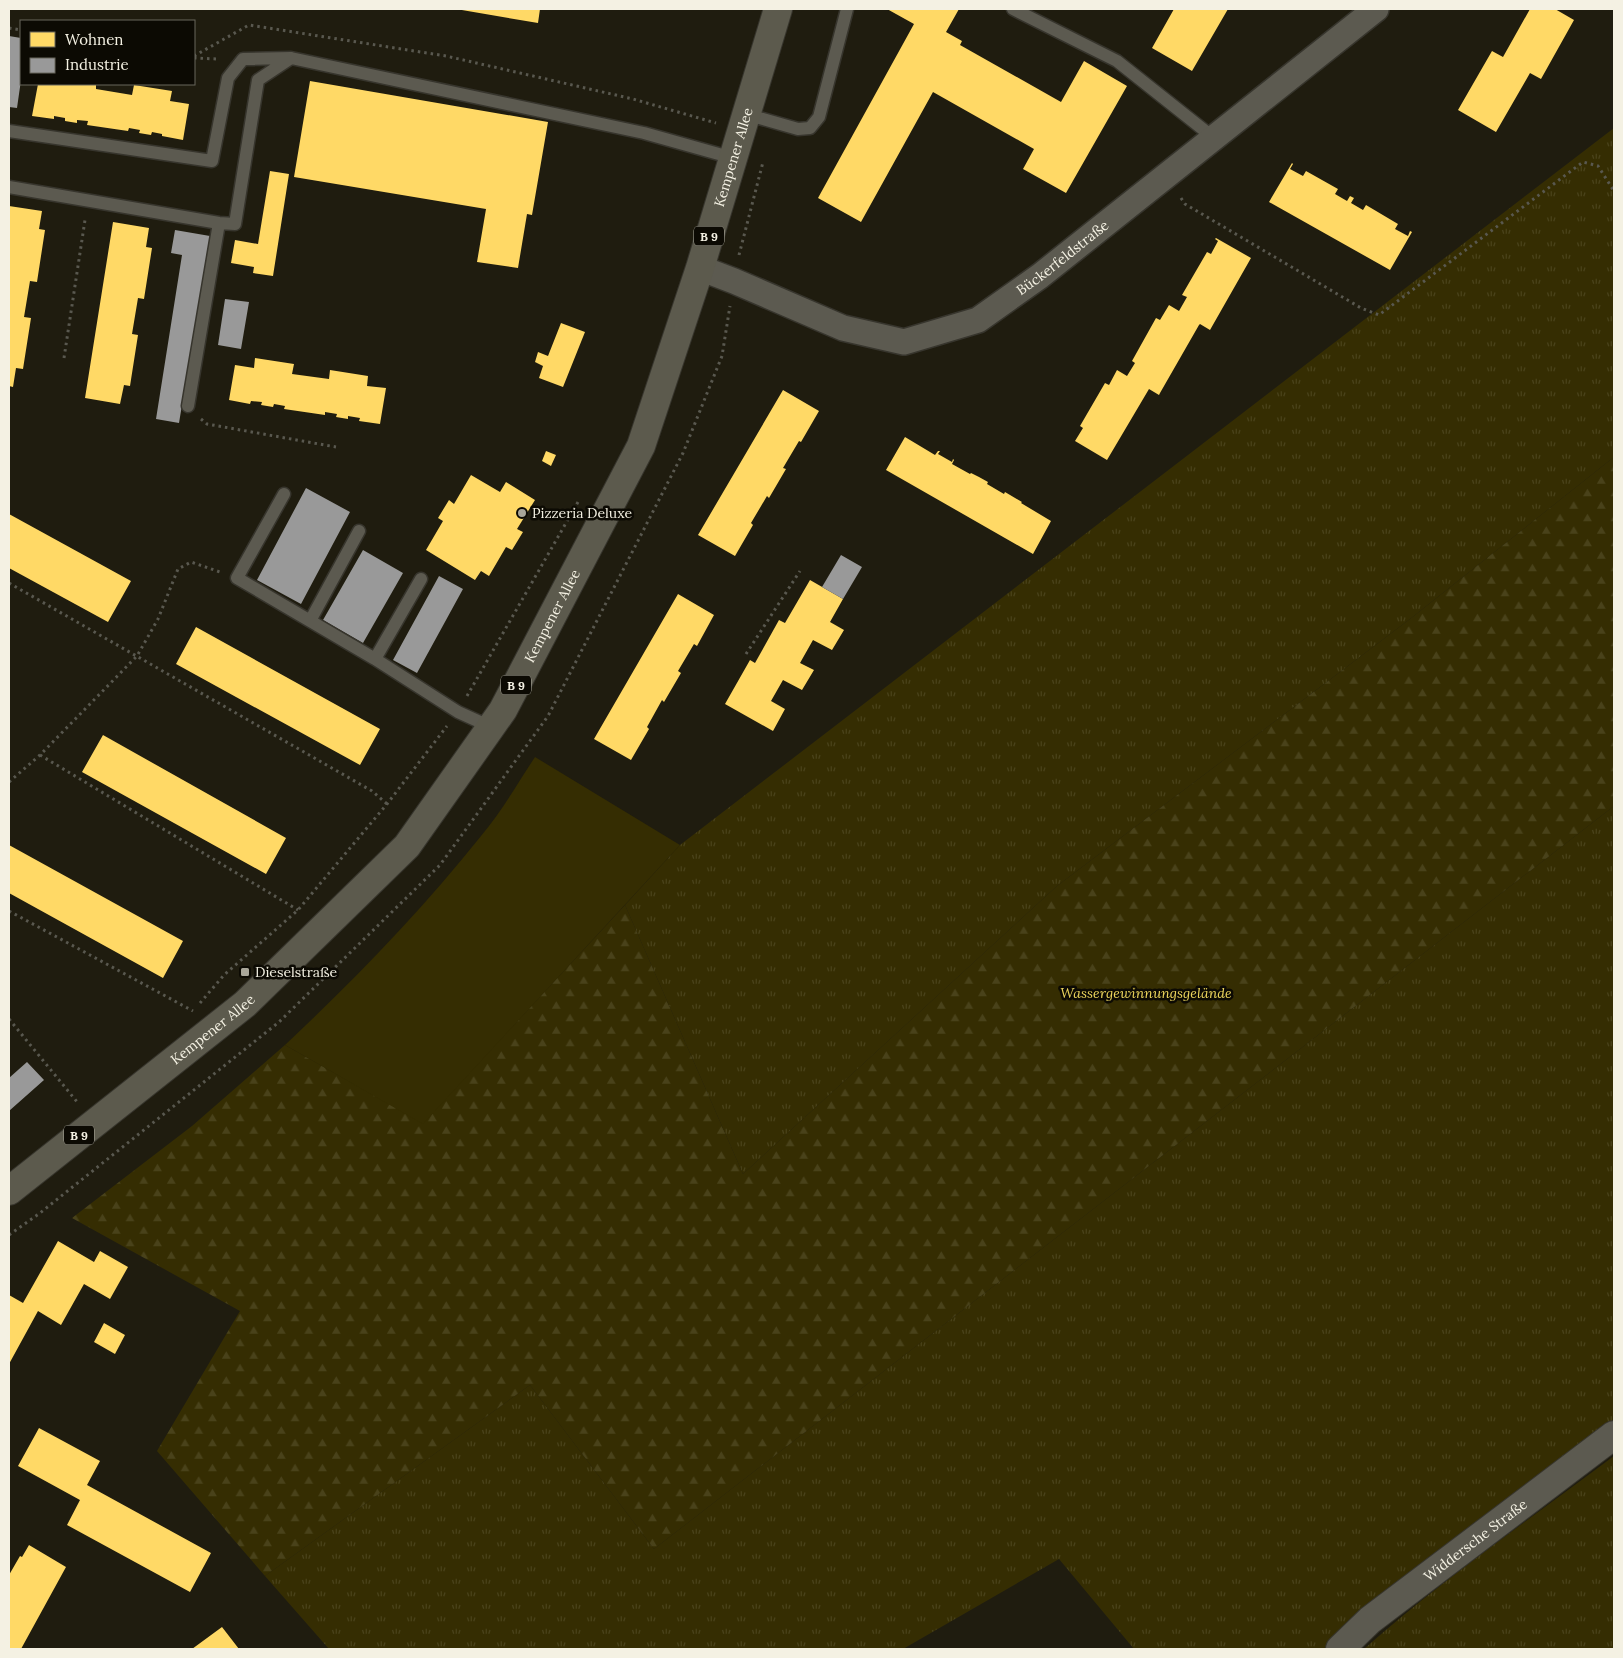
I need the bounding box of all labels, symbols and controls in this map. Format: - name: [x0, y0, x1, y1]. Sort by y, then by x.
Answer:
- legend: [20, 20, 195, 85]
- text: Wohnen: [65, 30, 123, 49]
- text: Industrie: [65, 55, 129, 74]
- street label: Kempener Allee: [710, 105, 757, 209]
- street label: Bückerfeldstraße: [1013, 216, 1113, 299]
- road number: B 9: [694, 227, 724, 246]
- place label: Pizzeria Deluxe: [532, 504, 633, 522]
- marker: Pizzeria Deluxe: [516, 507, 528, 519]
- street label: Kempener Allee: [520, 566, 584, 666]
- road number: B 9: [501, 676, 531, 694]
- place label: Dieselstraße: [255, 963, 337, 981]
- marker: Dieselstraße: [239, 966, 251, 978]
- park label: Wassergewinnungsgelände: [1060, 984, 1232, 1002]
- street label: Kempener Allee: [167, 990, 259, 1069]
- road number: B 9: [64, 1126, 94, 1144]
- street label: Widdersche Straße: [1420, 1495, 1531, 1585]

